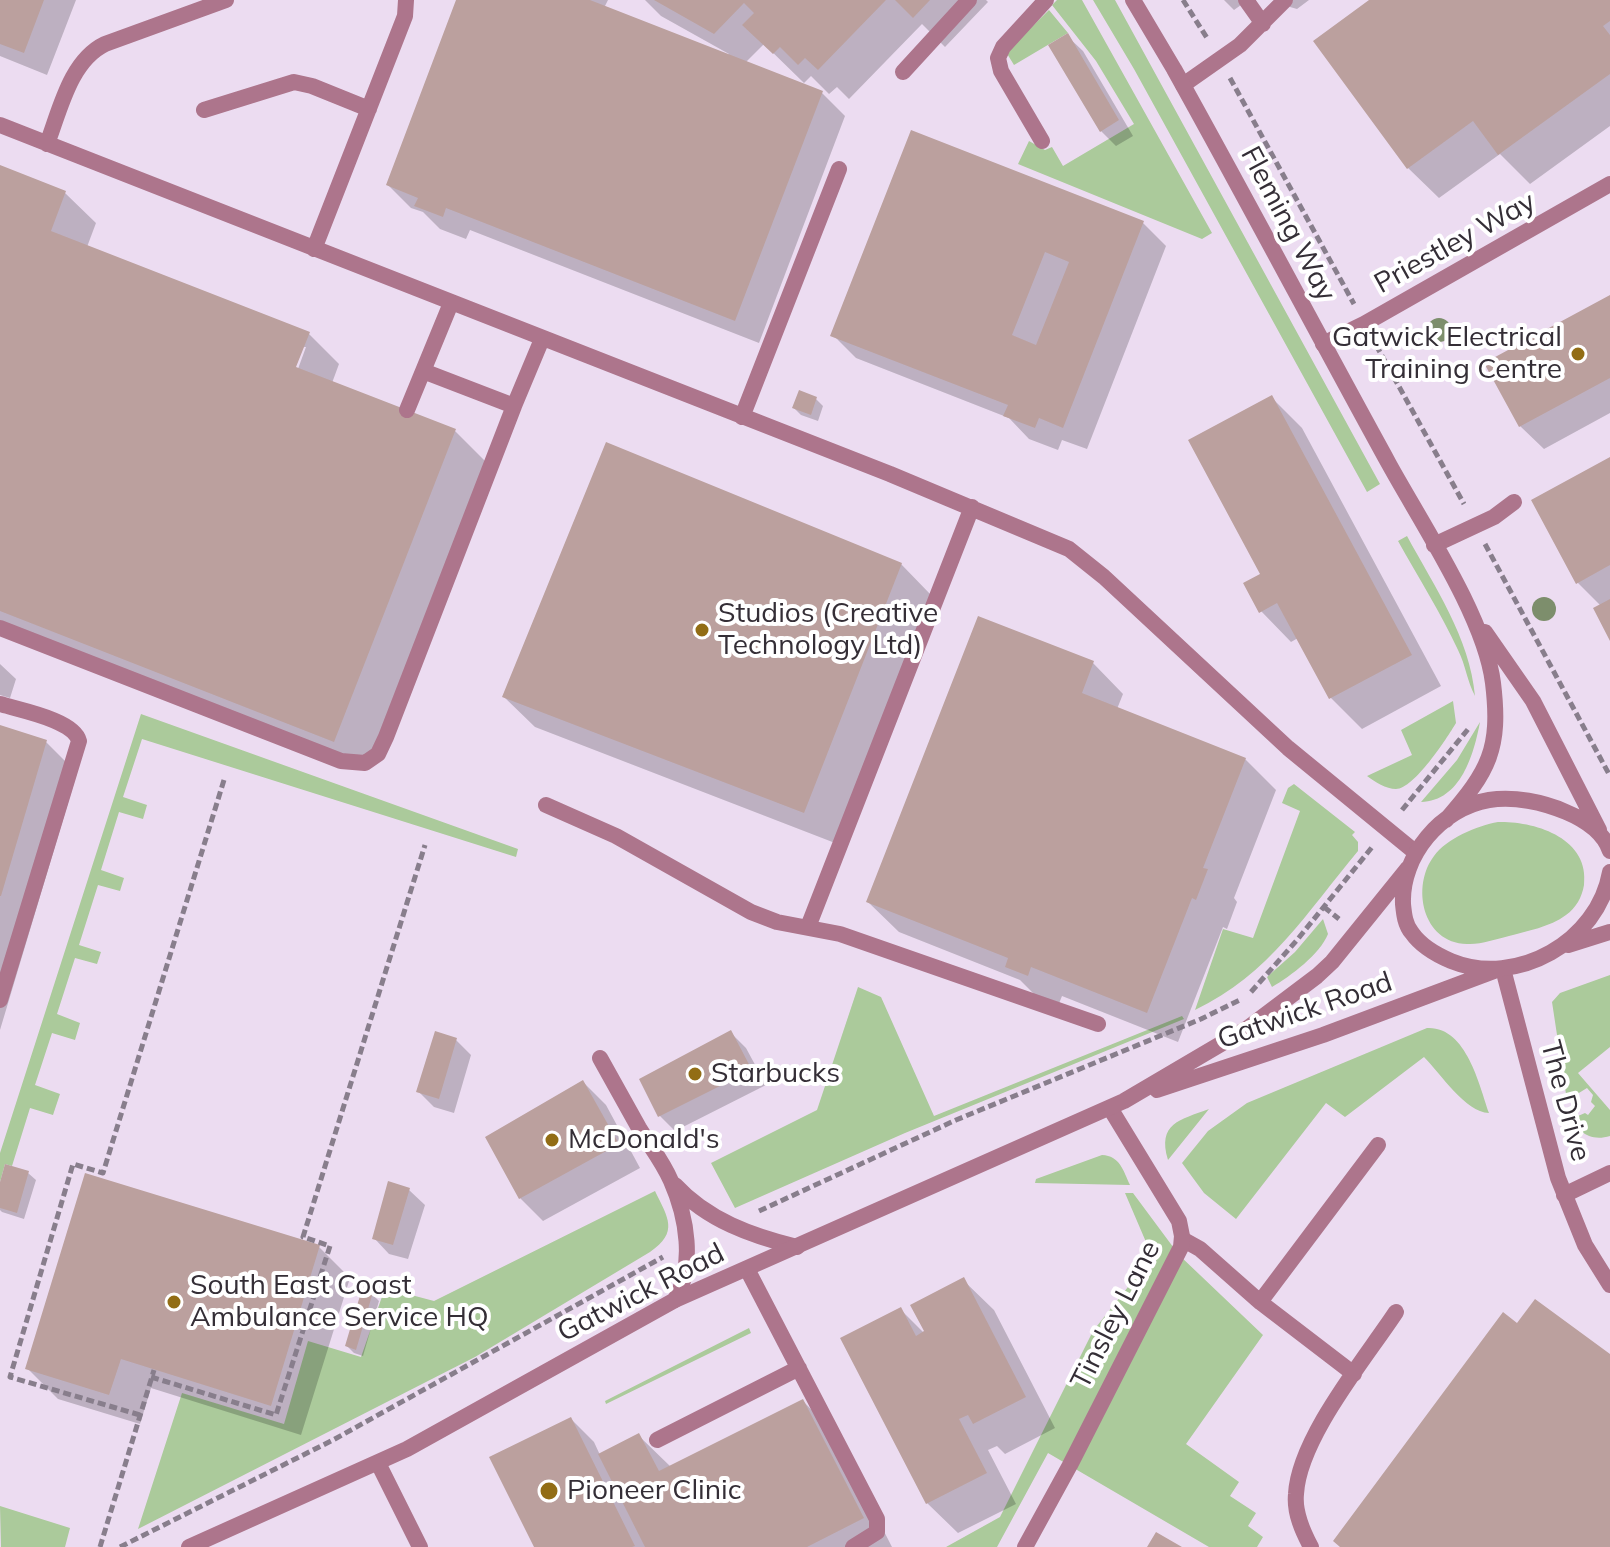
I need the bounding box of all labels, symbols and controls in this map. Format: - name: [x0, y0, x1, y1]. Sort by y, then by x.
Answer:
- street label: Fleming Way: [1233, 141, 1343, 307]
- street label: Priestley Way: [1369, 185, 1541, 301]
- place label: Gatwick Electrical Training Centre: [1332, 321, 1562, 387]
- marker: Gatwick Electrical Training Centre: [1569, 345, 1587, 363]
- place label: Studios (Creative Technology Ltd): [718, 597, 938, 663]
- marker: Studios (Creative Technology Ltd): [693, 621, 711, 639]
- street label: Gatwick Road: [1213, 965, 1397, 1057]
- street label: The Drive: [1533, 1037, 1597, 1165]
- place label: Starbucks: [711, 1057, 840, 1091]
- marker: Starbucks: [686, 1065, 704, 1083]
- place label: McDonald's: [568, 1123, 720, 1157]
- marker: McDonald's: [543, 1131, 561, 1149]
- street label: Tinsley Lane: [1064, 1235, 1168, 1395]
- street label: Gatwick Road: [552, 1237, 730, 1349]
- place label: South East Coast Ambulance Service HQ: [190, 1269, 489, 1335]
- marker: South East Coast Ambulance Service HQ: [165, 1293, 183, 1311]
- place label: Pioneer Clinic: [567, 1474, 742, 1508]
- marker: Pioneer Clinic: [538, 1480, 560, 1502]

